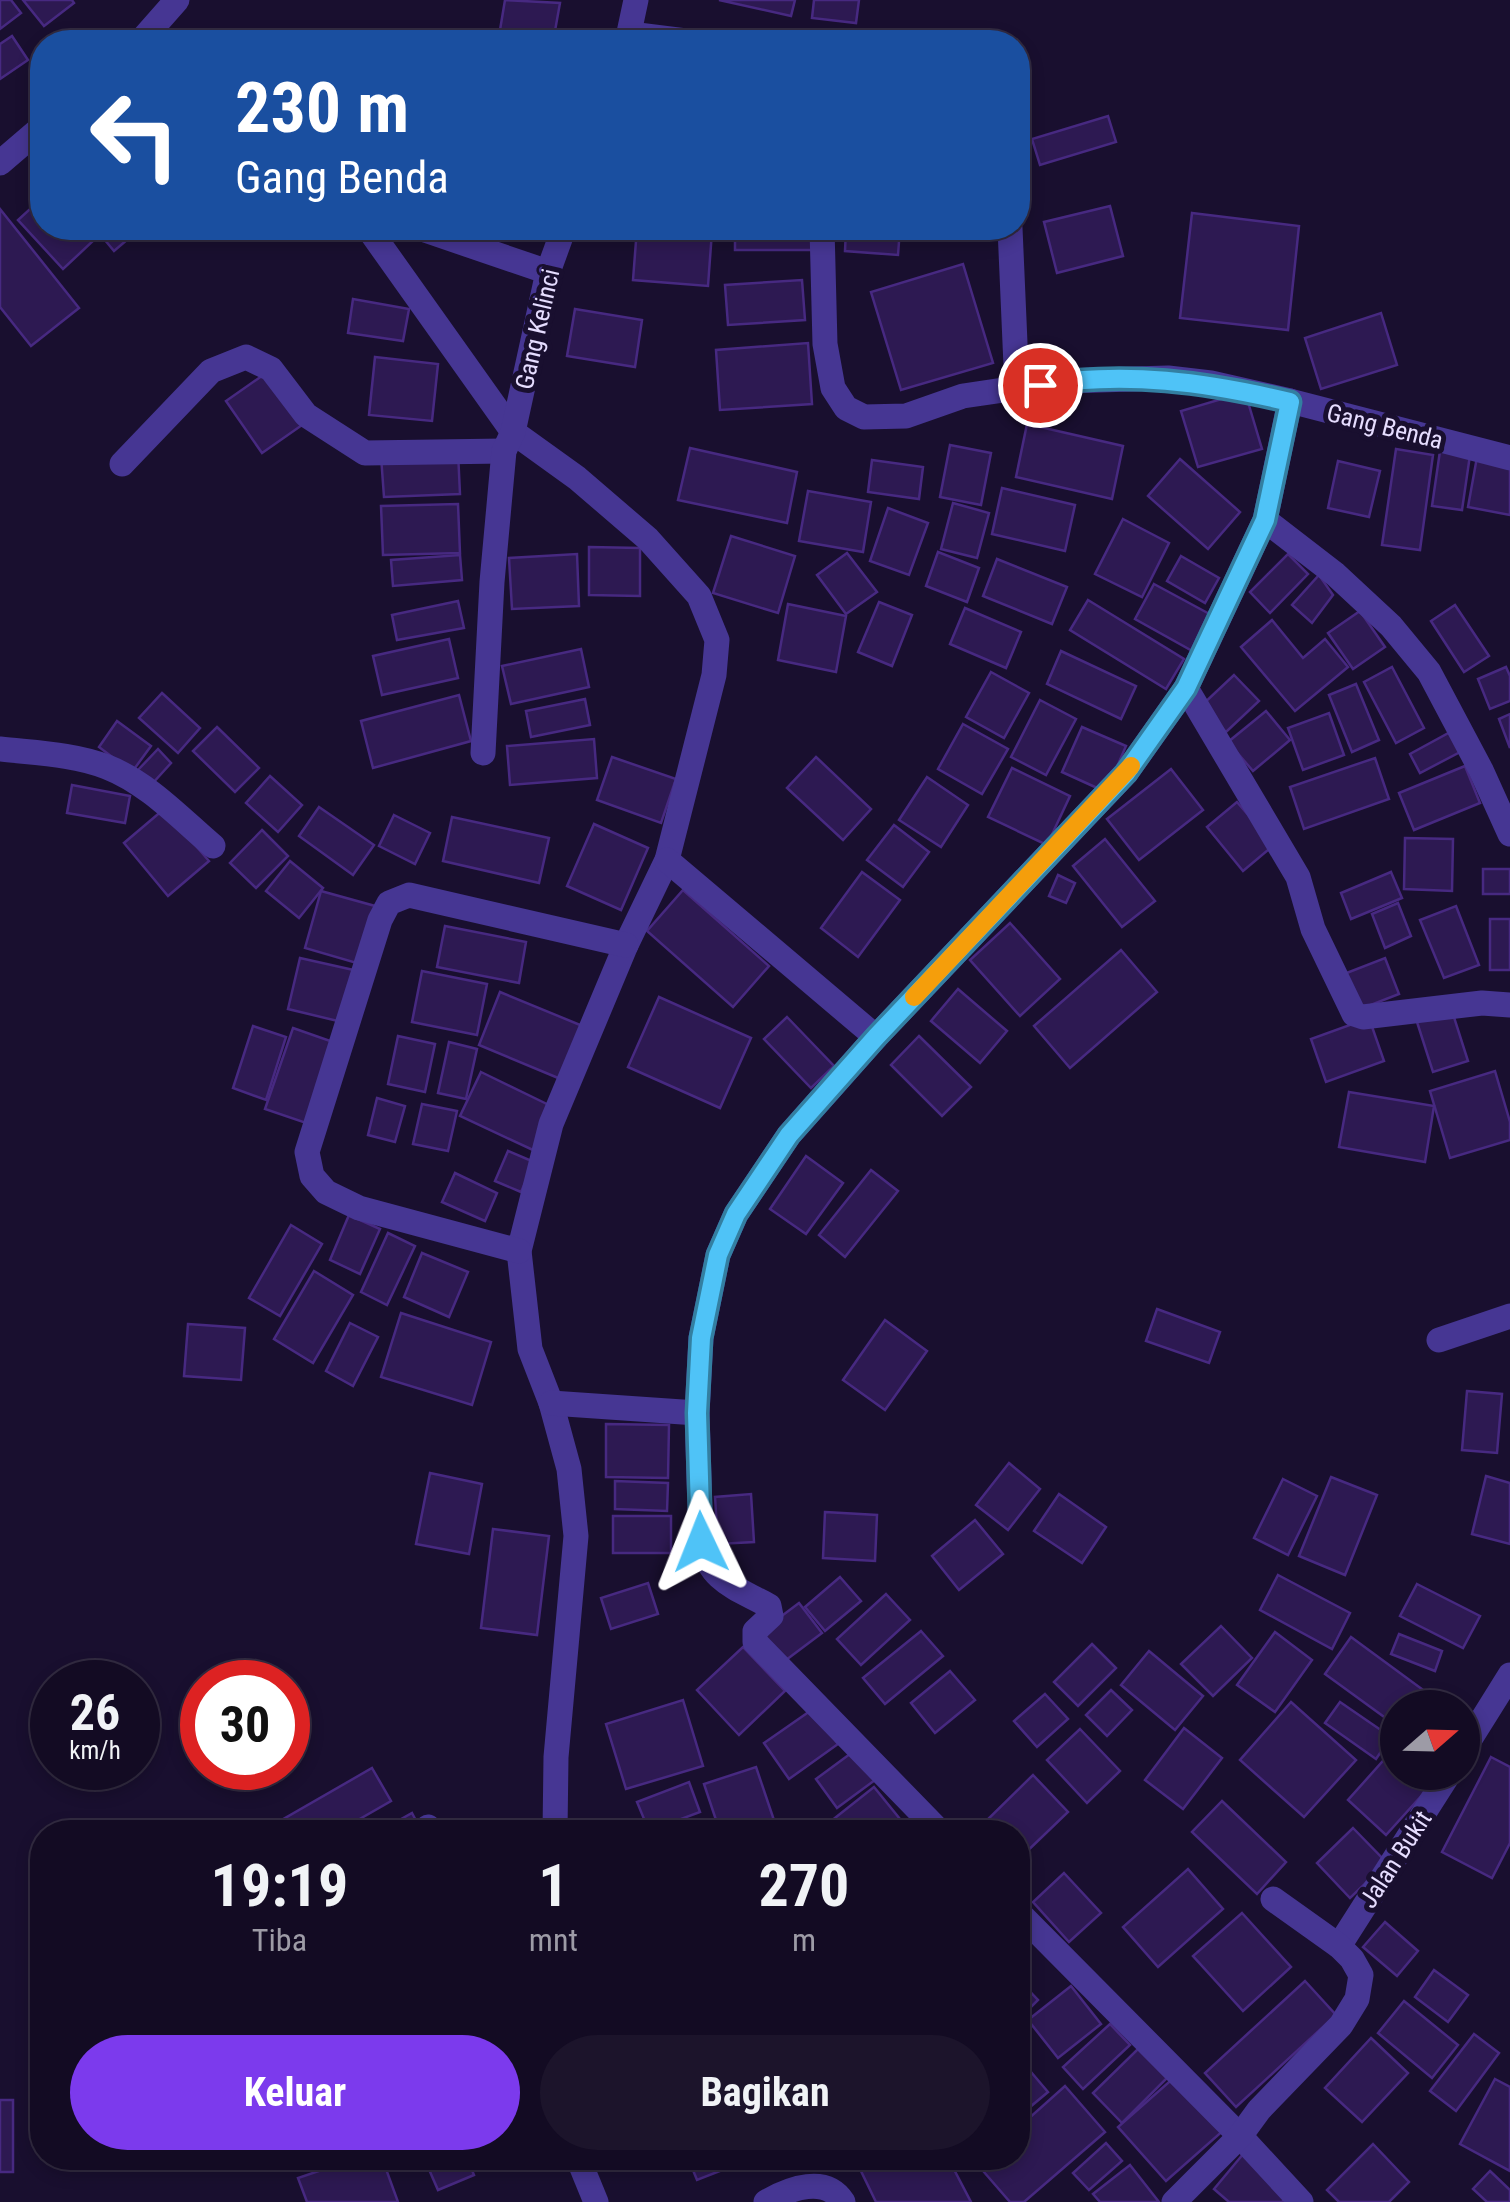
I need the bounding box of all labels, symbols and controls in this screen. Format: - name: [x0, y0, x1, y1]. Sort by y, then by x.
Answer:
- text: 230 m: [235, 67, 409, 149]
- icon: left: [70, 70, 200, 200]
- text: Gang Benda: [235, 151, 449, 204]
- street label: Gang Kelinci: [510, 266, 565, 392]
- pin: [998, 343, 1083, 428]
- icon: arrive: [1013, 358, 1068, 413]
- street label: Gang Benda: [1324, 398, 1446, 455]
- position arrow: [649, 1490, 753, 1594]
- speed limit sign: 30: [180, 1660, 310, 1790]
- text: 26: [70, 1684, 120, 1742]
- north arrow: [1380, 1690, 1480, 1790]
- map controls: [1380, 1690, 1480, 1790]
- text: km/h: [69, 1736, 121, 1765]
- street label: Jalan Bukit: [1353, 1805, 1437, 1913]
- text: 19:19: [211, 1850, 348, 1921]
- text: 1: [538, 1850, 569, 1921]
- text: 270: [758, 1850, 849, 1921]
- text: Tiba: [252, 1921, 307, 1959]
- text: mnt: [529, 1921, 578, 1959]
- text: m: [792, 1921, 816, 1959]
- button: Keluar: [70, 2035, 520, 2150]
- button: Bagikan: [540, 2035, 990, 2150]

